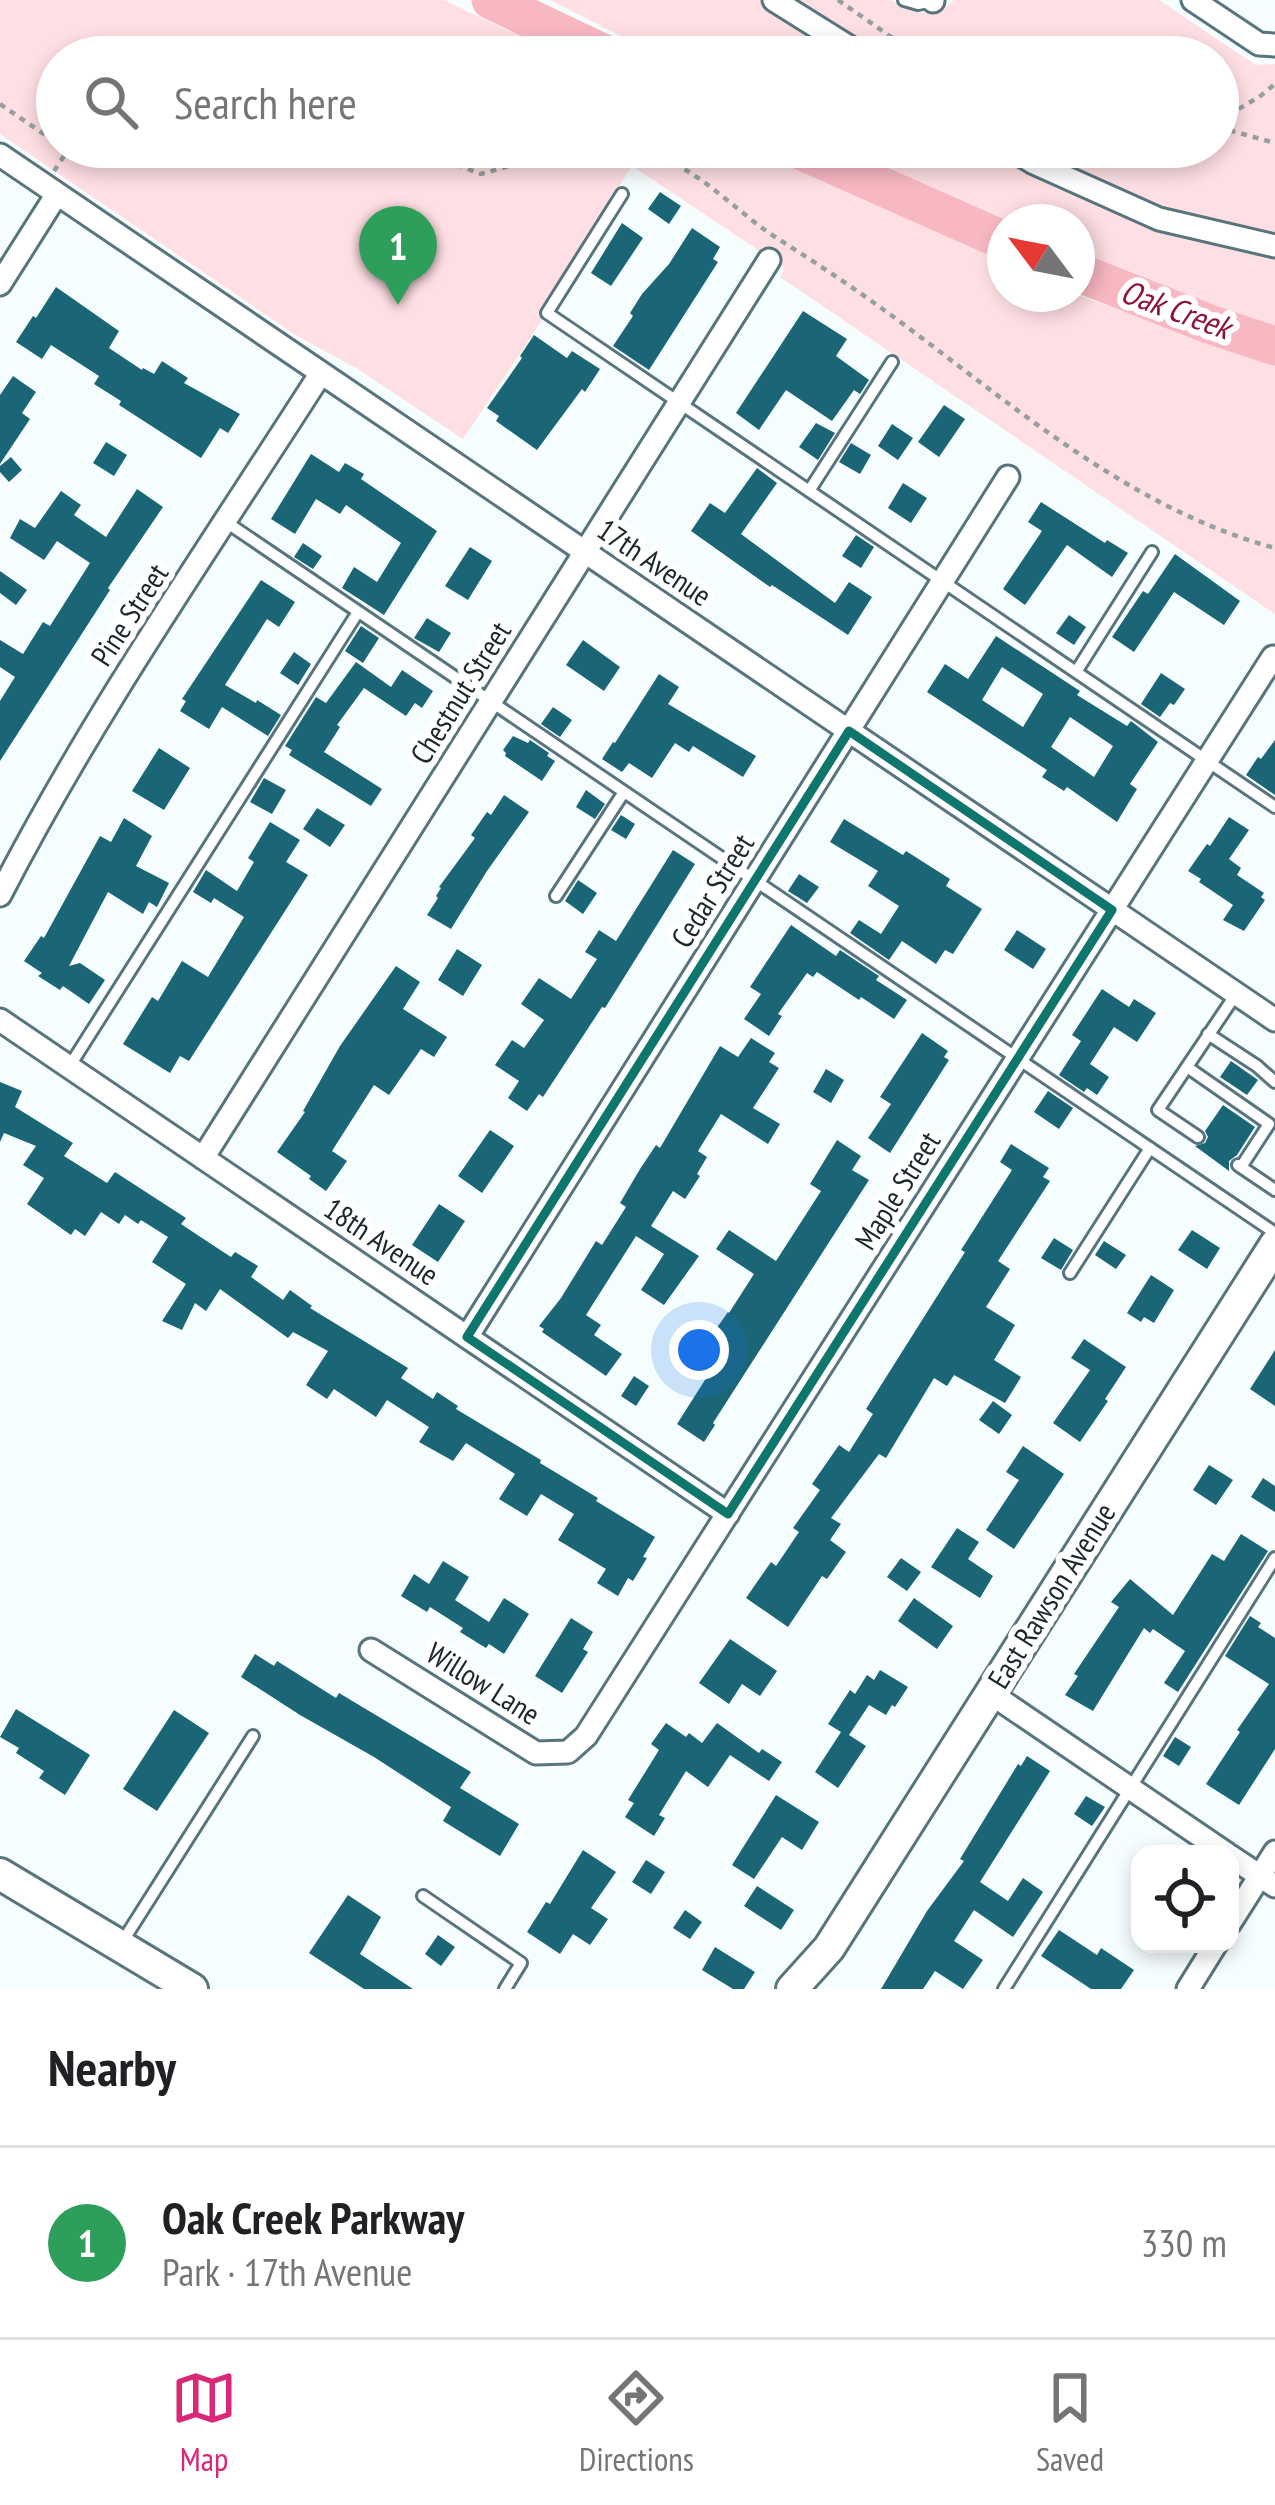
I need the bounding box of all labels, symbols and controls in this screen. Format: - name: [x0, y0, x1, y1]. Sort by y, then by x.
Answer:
- search box: [36, 36, 1239, 168]
- icon: search: [78, 69, 144, 135]
- text: Search here: [174, 73, 357, 131]
- north arrow: [987, 204, 1095, 312]
- pin: 1: [359, 206, 437, 305]
- water label: Oak Creek: [1115, 269, 1241, 350]
- street label: 17th Avenue: [590, 509, 719, 614]
- street label: Pine Street: [81, 555, 177, 673]
- street label: Chestnut Street: [401, 613, 519, 771]
- street label: Cedar Street: [662, 825, 762, 954]
- street label: Maple Street: [845, 1123, 949, 1257]
- street label: 18th Avenue: [317, 1188, 447, 1293]
- your location: [669, 1320, 729, 1380]
- street label: East Rawson Avenue: [978, 1495, 1123, 1695]
- street label: Willow Lane: [420, 1633, 548, 1733]
- map controls: [1131, 1845, 1239, 1953]
- button: locate: [1131, 1845, 1239, 1953]
- text: Nearby: [48, 2034, 176, 2100]
- text: Oak Creek Parkway: [162, 2188, 464, 2246]
- text: 1: [78, 2217, 96, 2268]
- text: 330 m: [1141, 2217, 1227, 2268]
- text: Park · 17th Avenue: [162, 2246, 412, 2297]
- tab: Map: [171, 2365, 237, 2480]
- tab: Directions: [579, 2365, 694, 2480]
- tab: Saved: [1036, 2365, 1104, 2480]

